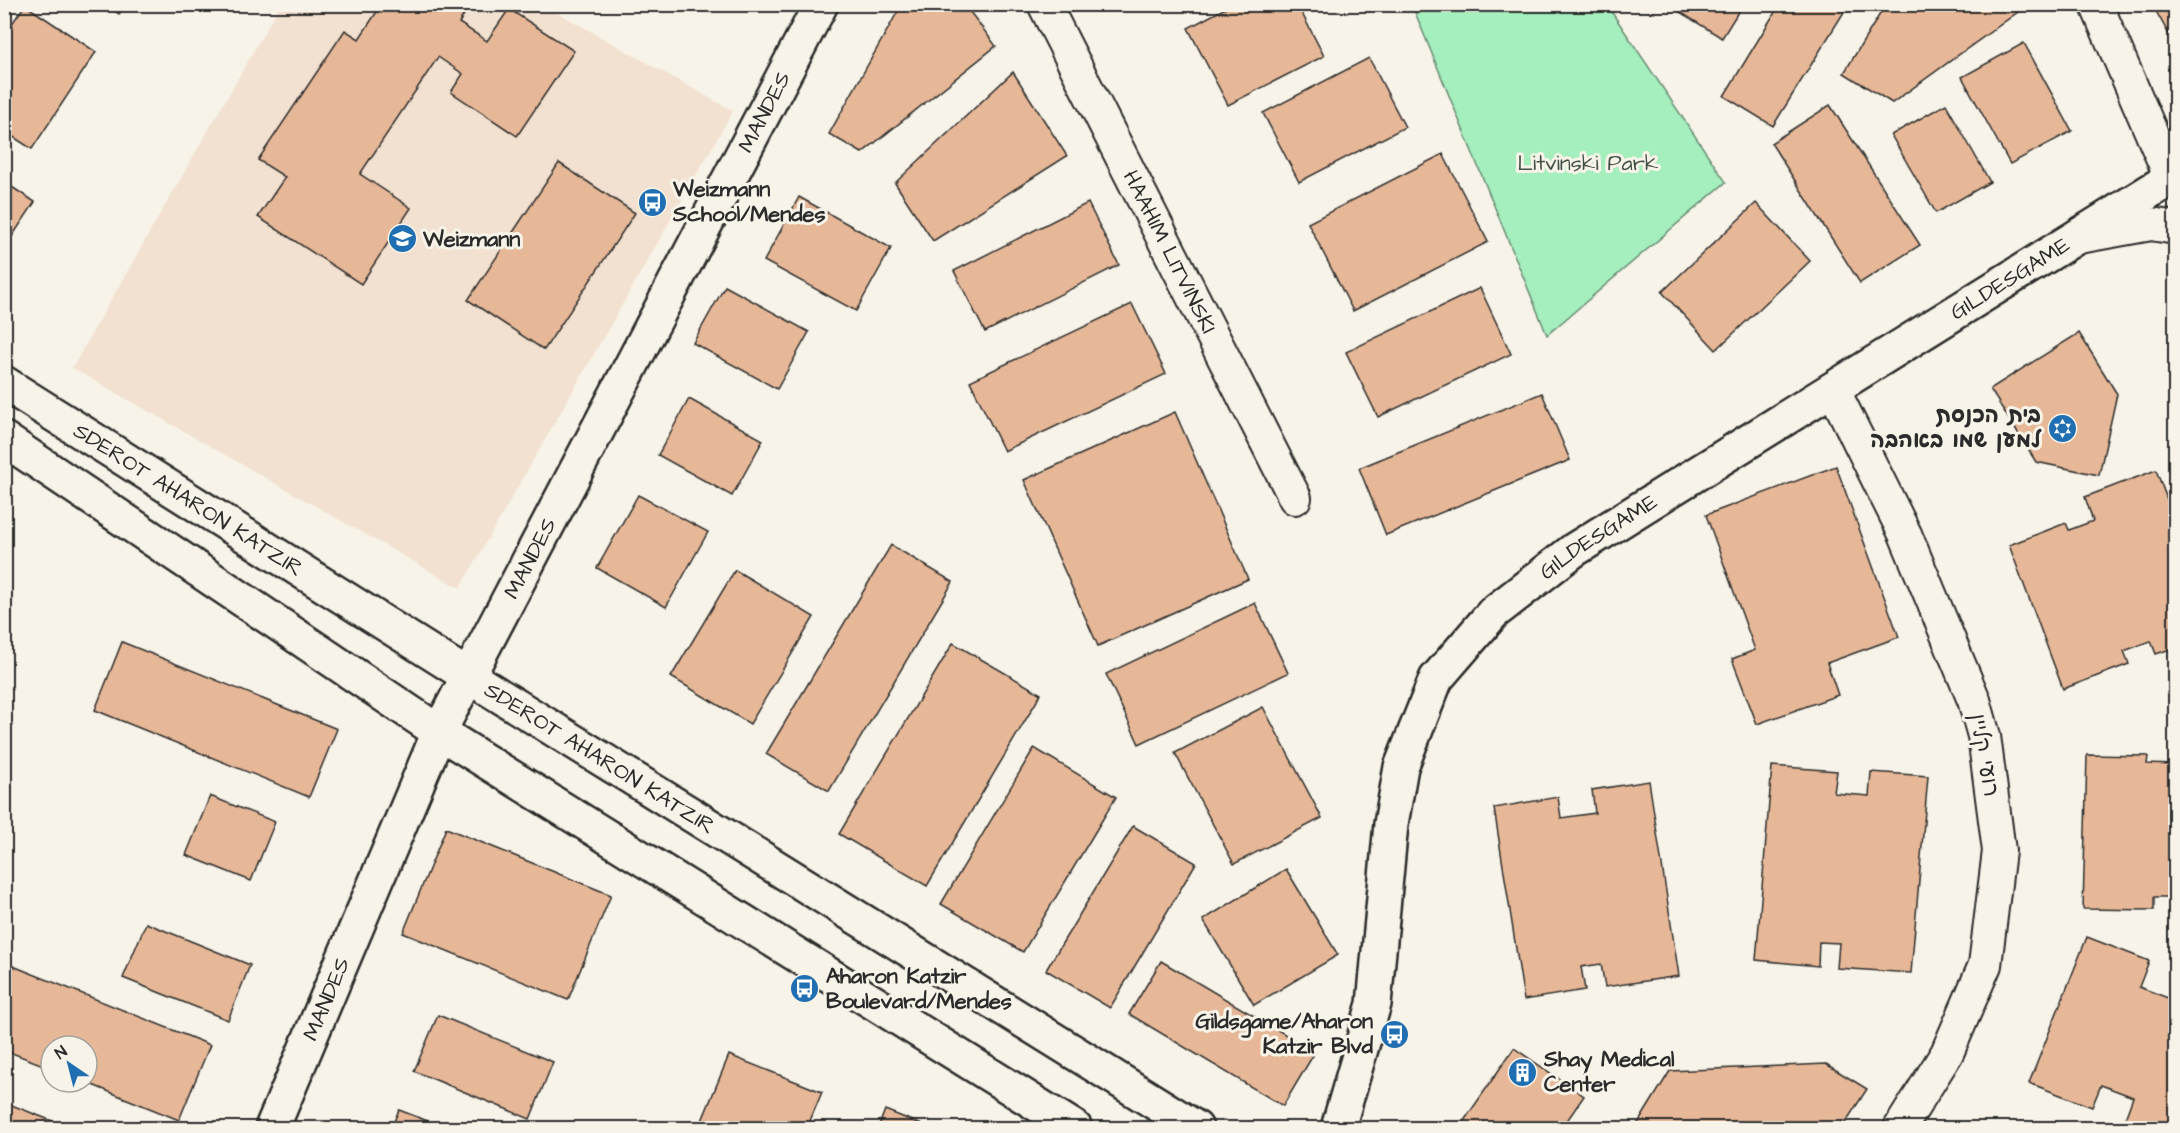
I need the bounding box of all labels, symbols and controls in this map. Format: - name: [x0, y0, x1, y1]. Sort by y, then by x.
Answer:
- street label: MANDES: [730, 66, 798, 158]
- park label: Litvinski Park: [1518, 148, 1659, 179]
- street label: HAAHIM LITVINSKI: [1116, 165, 1224, 339]
- place label: Weizmann School/Mendes: [672, 174, 826, 230]
- bus stop icon: Weizmann School/Mendes: [636, 186, 668, 218]
- school or university icon: Weizmann: [386, 223, 418, 255]
- place label: Weizmann: [422, 224, 520, 255]
- street label: GILDESGAME: [1944, 229, 2076, 327]
- place label: בית הכנסת למען שמו באהבה: [1870, 400, 2042, 456]
- synagogue icon: בית הכנסת למען שמו באהבה: [2046, 412, 2078, 444]
- street label: SDEROT AHARON KATZIR: [67, 415, 309, 584]
- street label: GILDESGAME: [1533, 486, 1663, 587]
- street label: MANDES: [496, 512, 564, 604]
- street label: SDEROT AHARON KATZIR: [479, 674, 721, 841]
- street label: רועי קליין: [1961, 711, 2007, 799]
- street label: MANDES: [295, 953, 358, 1045]
- place label: Aharon Katzir Boulevard/Mendes: [826, 961, 1012, 1017]
- bus stop icon: Aharon Katzir Boulevard/Mendes: [789, 973, 821, 1005]
- place label: Gildsgame/Aharon Katzir Blvd: [1195, 1006, 1374, 1062]
- bus stop icon: Gildsgame/Aharon Katzir Blvd: [1378, 1018, 1410, 1050]
- north arrow: [39, 1034, 99, 1094]
- text: N: [51, 1041, 71, 1064]
- place label: Shay Medical Center: [1543, 1044, 1675, 1100]
- building icon: Shay Medical Center: [1507, 1056, 1539, 1088]

